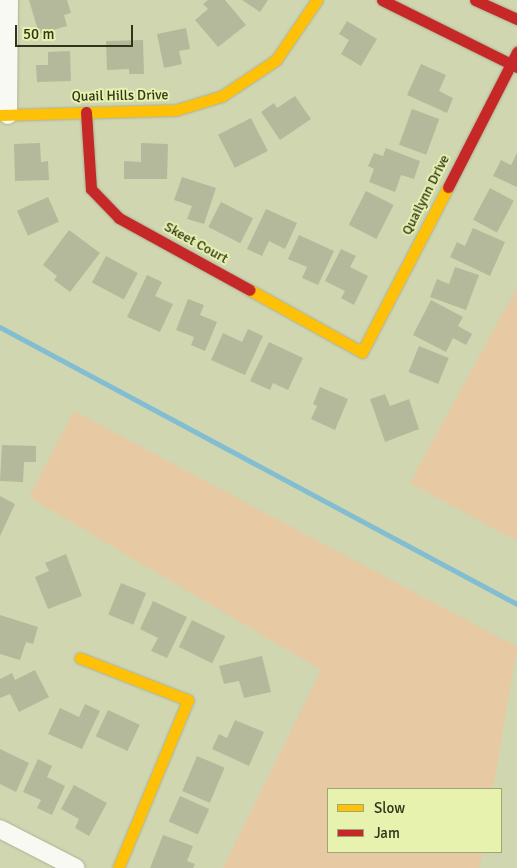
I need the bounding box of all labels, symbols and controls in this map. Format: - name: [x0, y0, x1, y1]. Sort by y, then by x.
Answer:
- scale bar: [18, 15, 135, 47]
- text: 50 m: [23, 25, 54, 43]
- street label: Quail Hills Drive: [72, 87, 168, 105]
- street label: Quailynn Drive: [399, 152, 453, 238]
- street label: Skeet Court: [161, 219, 231, 267]
- legend: [327, 788, 502, 853]
- text: Slow: [374, 799, 405, 817]
- text: Jam: [374, 824, 400, 842]

